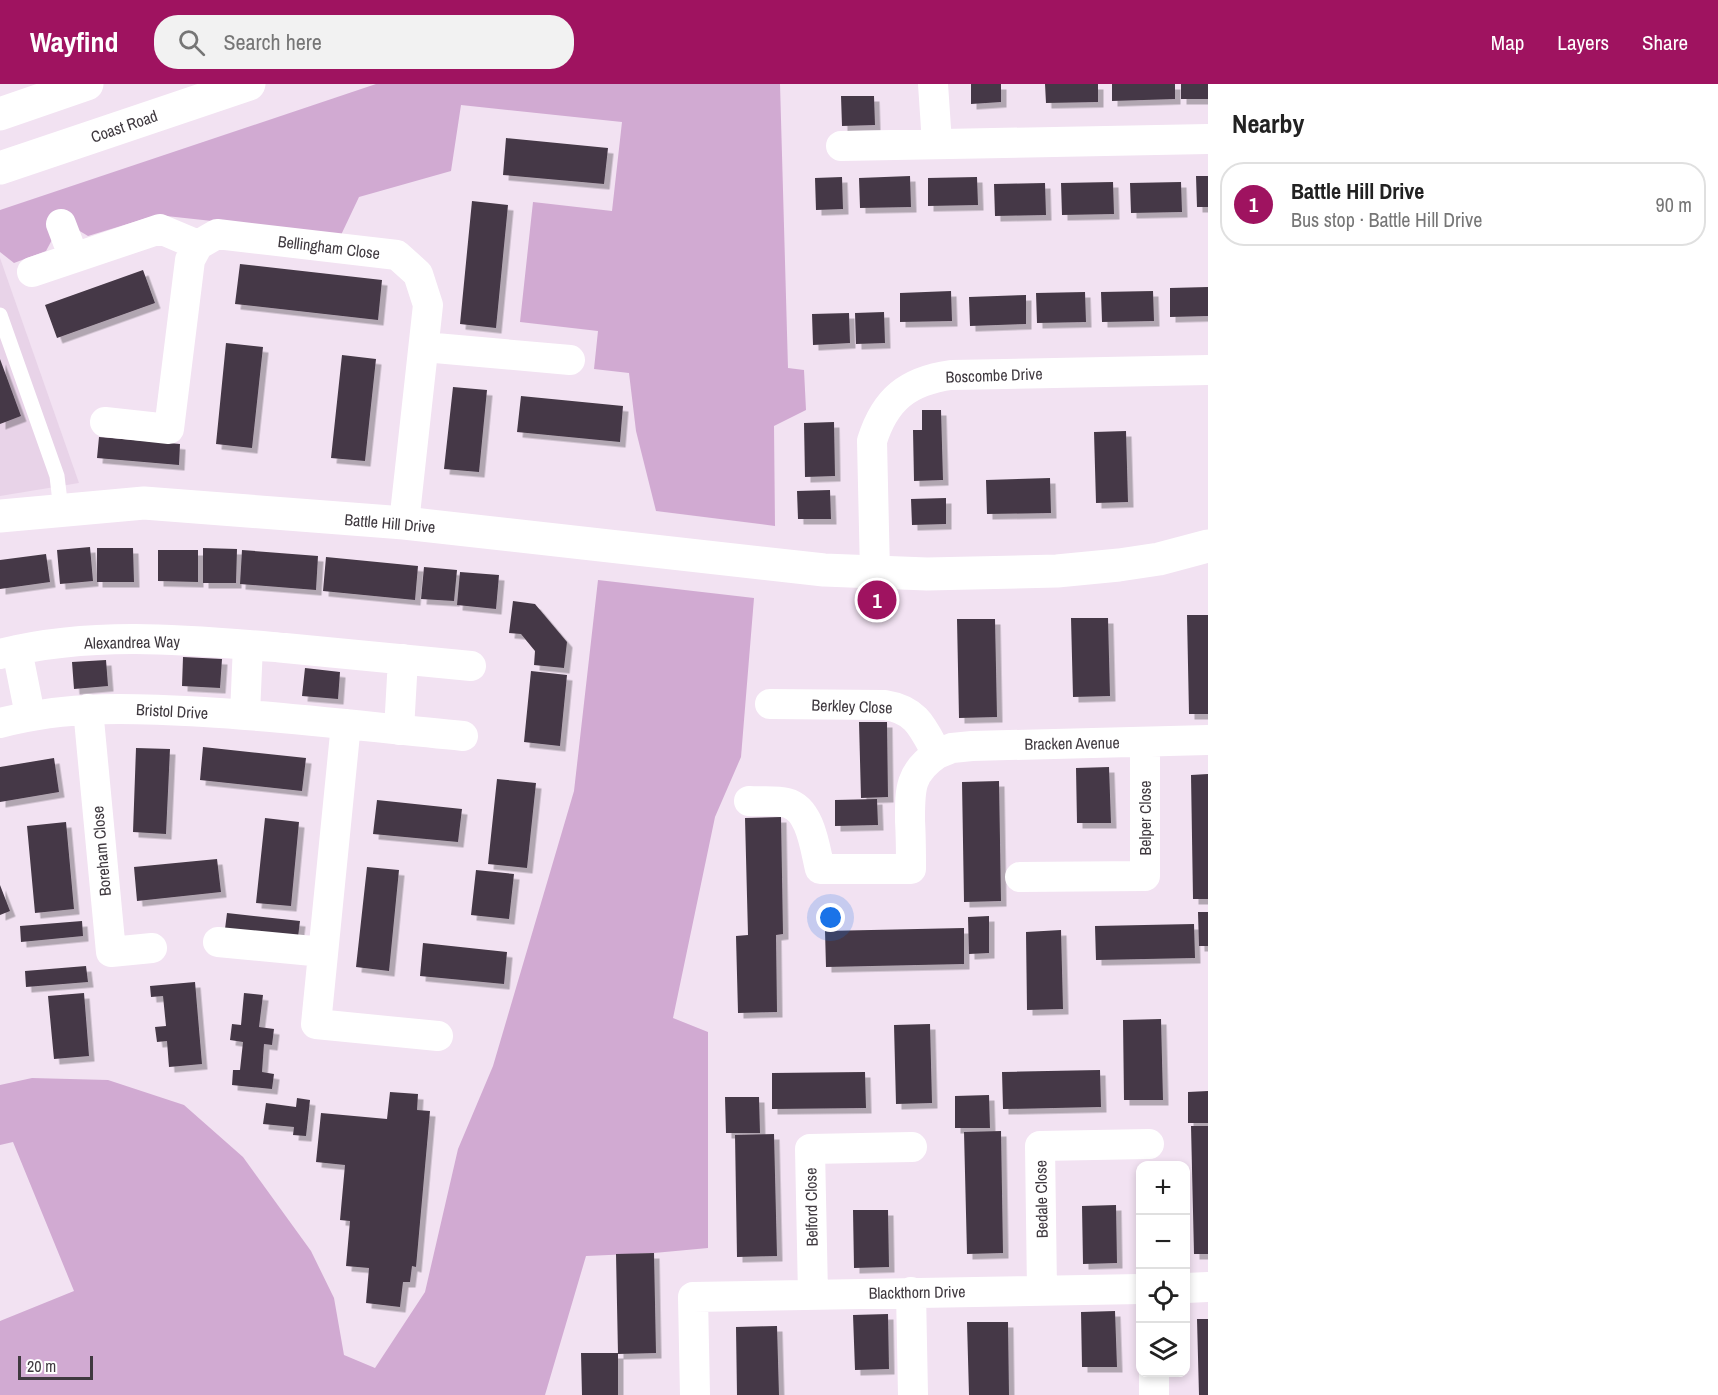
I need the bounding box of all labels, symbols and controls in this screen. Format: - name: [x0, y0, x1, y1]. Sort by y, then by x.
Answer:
- search box: [154, 15, 574, 69]
- text: Wayfind: [30, 23, 118, 61]
- icon: search: [175, 26, 208, 59]
- text: Search here: [223, 27, 322, 57]
- text: Map: [1491, 28, 1524, 57]
- text: Layers: [1557, 28, 1609, 57]
- text: Share: [1642, 28, 1688, 57]
- street label: Coast Road: [88, 104, 160, 148]
- text: Nearby: [1232, 106, 1304, 141]
- text: Battle Hill Drive: [1291, 176, 1424, 206]
- text: 1: [1249, 191, 1258, 218]
- text: 90 m: [1656, 191, 1692, 218]
- text: Bus stop · Battle Hill Drive: [1291, 206, 1482, 233]
- street label: Bellingham Close: [277, 230, 381, 264]
- street label: Boscombe Drive: [945, 362, 1043, 388]
- street label: Battle Hill Drive: [344, 508, 436, 538]
- pin: 1: [858, 578, 896, 622]
- street label: Alexandrea Way: [83, 630, 181, 654]
- street label: Berkley Close: [811, 694, 893, 718]
- street label: Bristol Drive: [135, 698, 209, 724]
- street label: Bracken Avenue: [1024, 731, 1120, 755]
- street label: Belper Close: [1134, 780, 1156, 856]
- street label: Boreham Close: [86, 805, 116, 897]
- your location: [816, 903, 845, 932]
- street label: Bedale Close: [1029, 1160, 1053, 1238]
- map controls: [1136, 1161, 1190, 1377]
- button: +: [1136, 1161, 1190, 1215]
- street label: Belford Close: [799, 1167, 823, 1247]
- button: −: [1136, 1215, 1190, 1269]
- button: locate: [1136, 1269, 1190, 1323]
- street label: Blackthorn Drive: [868, 1280, 966, 1304]
- button: layers: [1136, 1323, 1190, 1377]
- scale bar: [18, 1353, 93, 1380]
- text: 20 m: [27, 1355, 56, 1377]

